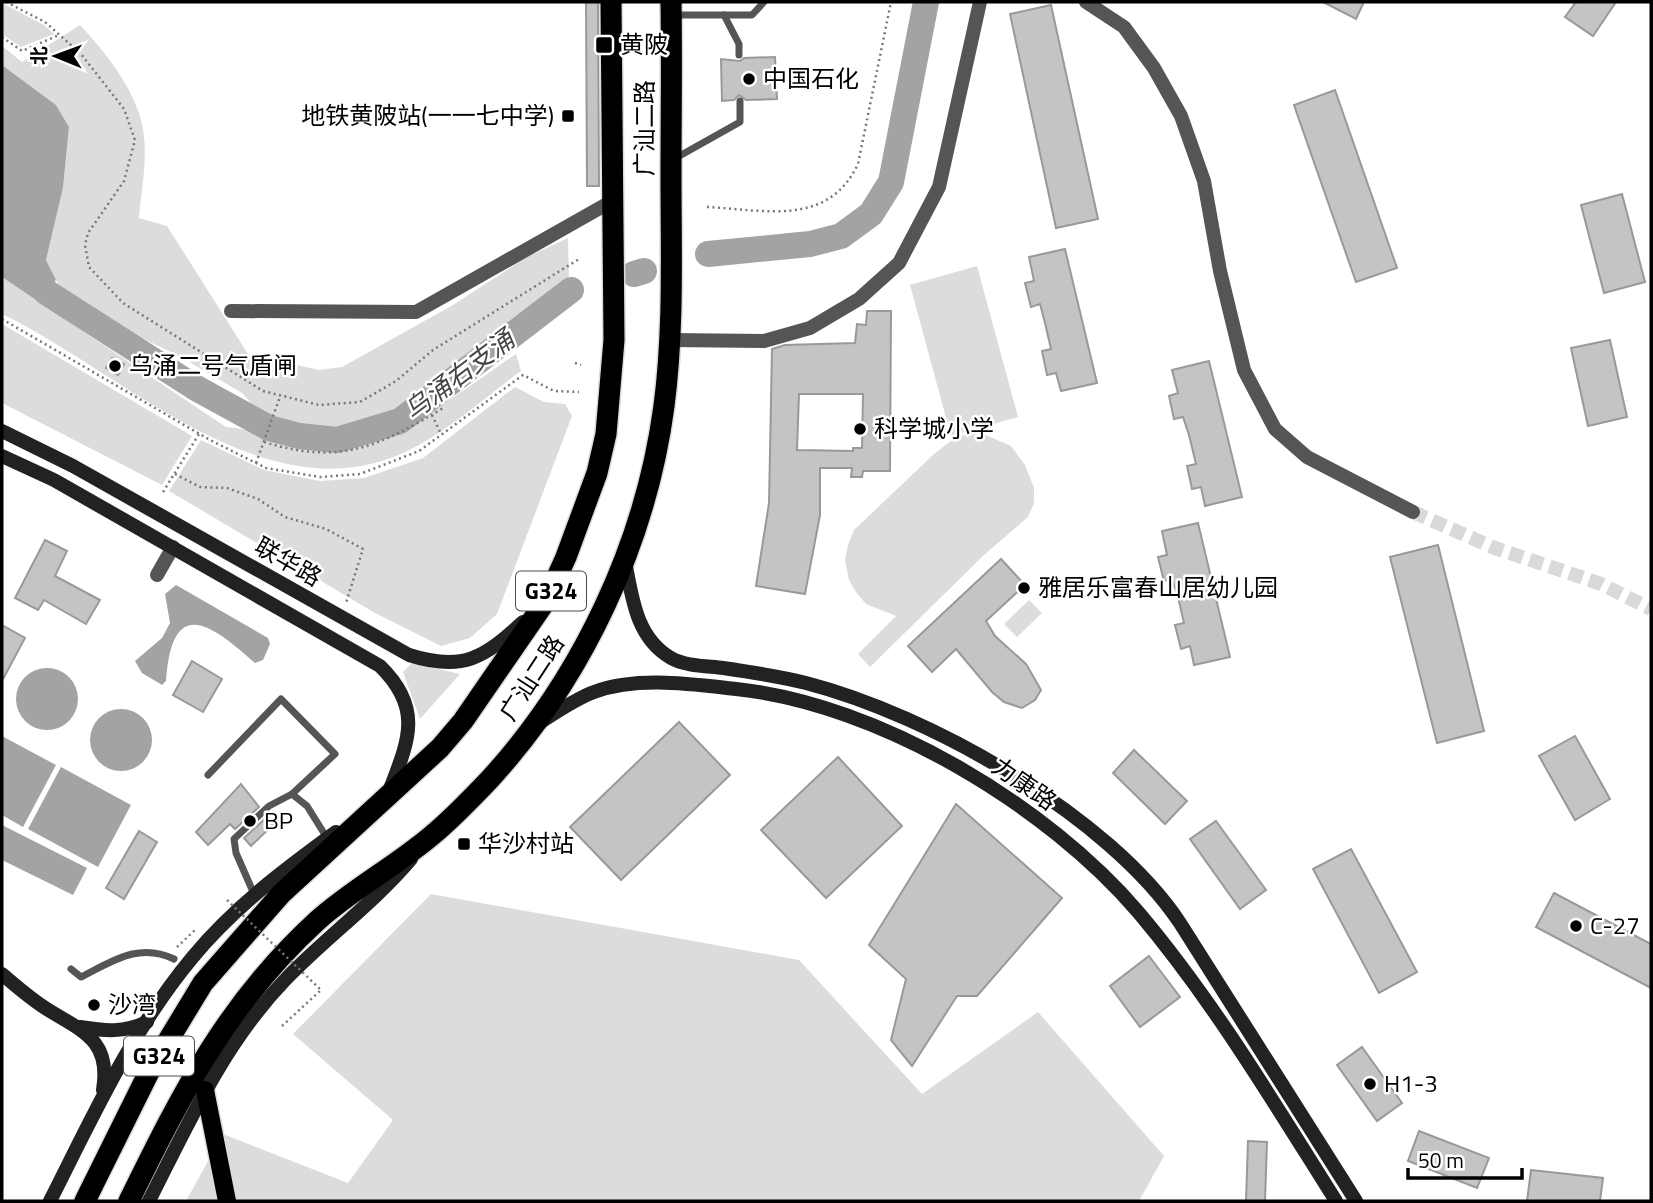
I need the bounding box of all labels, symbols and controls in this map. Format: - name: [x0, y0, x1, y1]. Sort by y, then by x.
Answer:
- north arrow: [21, 21, 91, 91]
- place label: 黄陂: [620, 26, 668, 62]
- marker: 黄陂: [594, 35, 614, 55]
- text: 北: [24, 46, 53, 65]
- place label: 中国石化: [763, 60, 859, 96]
- marker: 中国石化: [741, 71, 757, 87]
- street label: 广汕二路: [626, 80, 662, 176]
- place label: 地铁黄陂站(一一七中学): [301, 97, 554, 133]
- marker: 地铁黄陂站(一一七中学): [560, 108, 576, 124]
- water label: 乌涌右支涌: [395, 318, 525, 429]
- place label: 乌涌二号气盾闸: [129, 347, 297, 383]
- marker: 乌涌二号气盾闸: [107, 358, 123, 374]
- place label: 科学城小学: [874, 410, 994, 446]
- marker: 科学城小学: [852, 421, 868, 437]
- street label: 联华路: [248, 528, 329, 595]
- place label: 雅居乐富春山居幼儿园: [1038, 569, 1278, 605]
- road number: G324: [516, 572, 586, 610]
- marker: 雅居乐富春山居幼儿园: [1016, 580, 1032, 596]
- street label: 广汕二路: [490, 627, 572, 728]
- street label: 力康路: [985, 748, 1064, 819]
- place label: BP: [264, 802, 293, 838]
- marker: BP: [242, 813, 258, 829]
- place label: 华沙村站: [478, 825, 574, 861]
- marker: 华沙村站: [456, 836, 472, 852]
- place label: C-27: [1590, 907, 1640, 943]
- marker: C-27: [1568, 918, 1584, 934]
- place label: 沙湾: [108, 986, 156, 1022]
- marker: 沙湾: [86, 997, 102, 1013]
- road number: G324: [124, 1036, 194, 1076]
- place label: H1-3: [1384, 1065, 1438, 1101]
- marker: H1-3: [1362, 1076, 1378, 1092]
- scale bar: [1408, 1136, 1522, 1180]
- text: 50 m: [1418, 1144, 1464, 1176]

